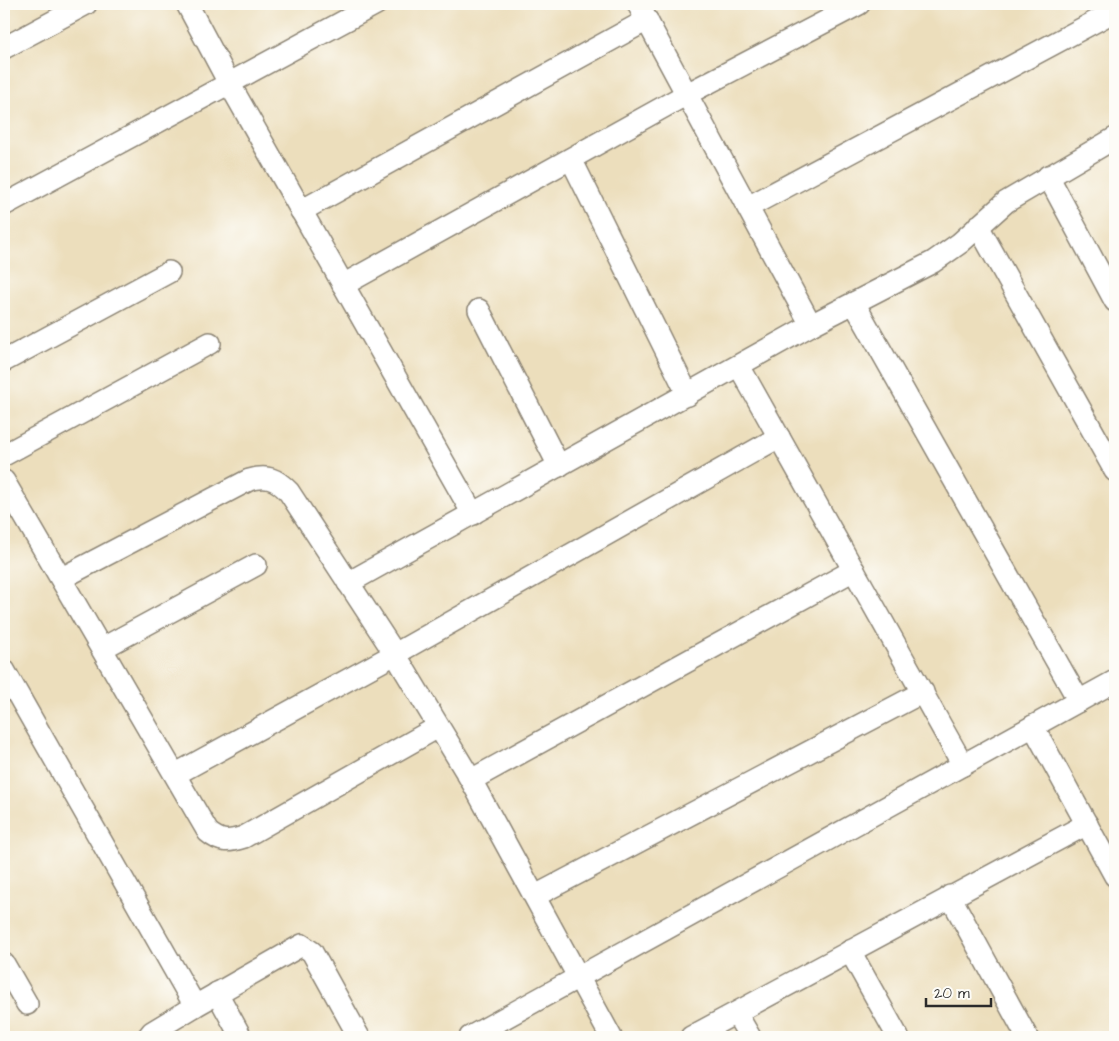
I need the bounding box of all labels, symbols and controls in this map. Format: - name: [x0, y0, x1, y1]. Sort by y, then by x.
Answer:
- scale bar: [926, 976, 992, 1008]
- text: 20 m: [934, 983, 970, 1004]

